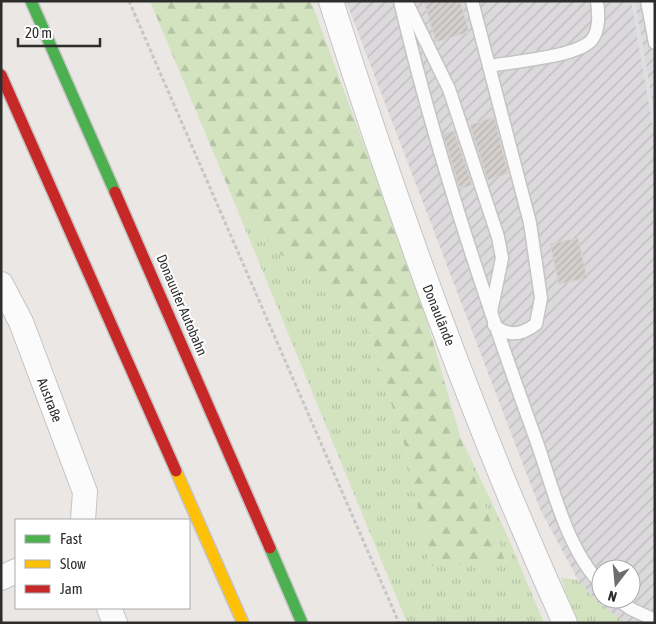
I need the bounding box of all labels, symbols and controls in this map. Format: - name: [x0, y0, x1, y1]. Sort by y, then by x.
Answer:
- scale bar: [18, 15, 100, 47]
- text: 20 m: [25, 24, 52, 41]
- street label: Donauufer Autobahn: [153, 252, 211, 358]
- street label: Donaulände: [420, 282, 458, 348]
- street label: Austraße: [34, 376, 66, 424]
- legend: [15, 519, 190, 609]
- text: Fast: [60, 530, 82, 547]
- text: Slow: [60, 555, 86, 572]
- north arrow: [591, 559, 641, 609]
- text: Jam: [60, 580, 83, 597]
- text: N: [606, 588, 619, 605]

